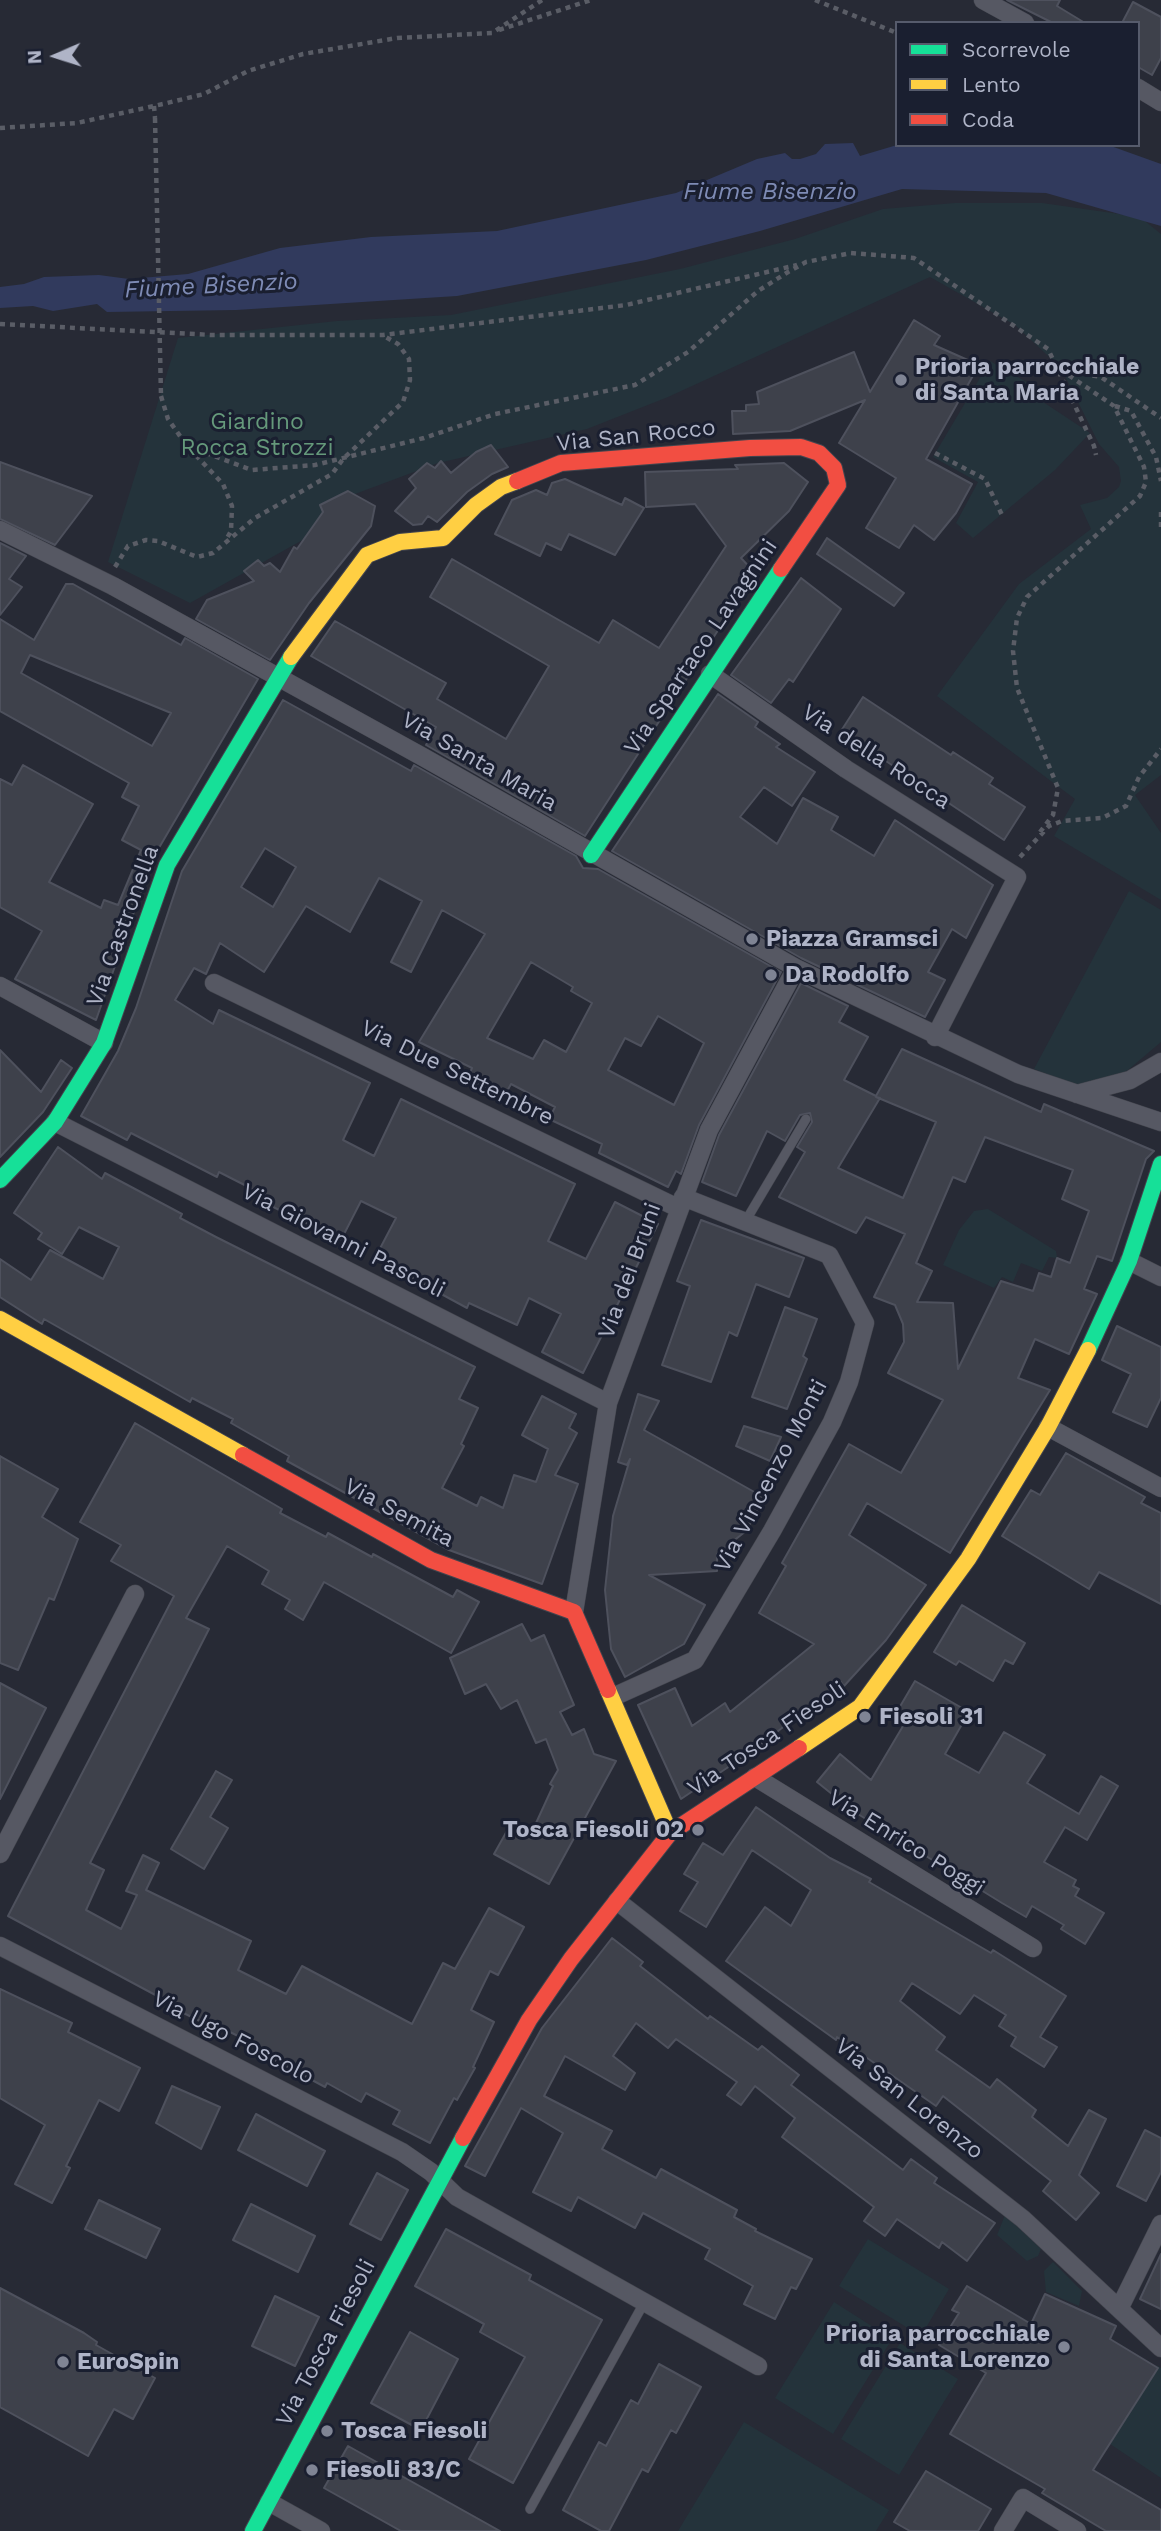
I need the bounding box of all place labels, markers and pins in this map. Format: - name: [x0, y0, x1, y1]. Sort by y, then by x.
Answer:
- place label: Prioria parrocchiale di Santa Maria: [915, 353, 1139, 407]
- marker: Prioria parrocchiale di Santa Maria: [893, 372, 909, 388]
- place label: Piazza Gramsci: [766, 925, 938, 953]
- marker: Piazza Gramsci: [744, 931, 760, 947]
- place label: Da Rodolfo: [785, 961, 910, 989]
- marker: Da Rodolfo: [763, 967, 779, 983]
- place label: Fiesoli 31: [879, 1703, 983, 1731]
- marker: Fiesoli 31: [857, 1709, 873, 1725]
- place label: Tosca Fiesoli 02: [503, 1816, 684, 1844]
- marker: Tosca Fiesoli 02: [690, 1822, 706, 1838]
- place label: Prioria parrocchiale di Santa Lorenzo: [826, 2320, 1050, 2374]
- marker: Prioria parrocchiale di Santa Lorenzo: [1056, 2339, 1072, 2355]
- place label: EuroSpin: [77, 2348, 179, 2376]
- marker: EuroSpin: [55, 2354, 71, 2370]
- place label: Tosca Fiesoli: [341, 2417, 487, 2445]
- marker: Tosca Fiesoli: [319, 2423, 335, 2439]
- place label: Fiesoli 83/C: [326, 2456, 461, 2484]
- marker: Fiesoli 83/C: [304, 2462, 320, 2478]

